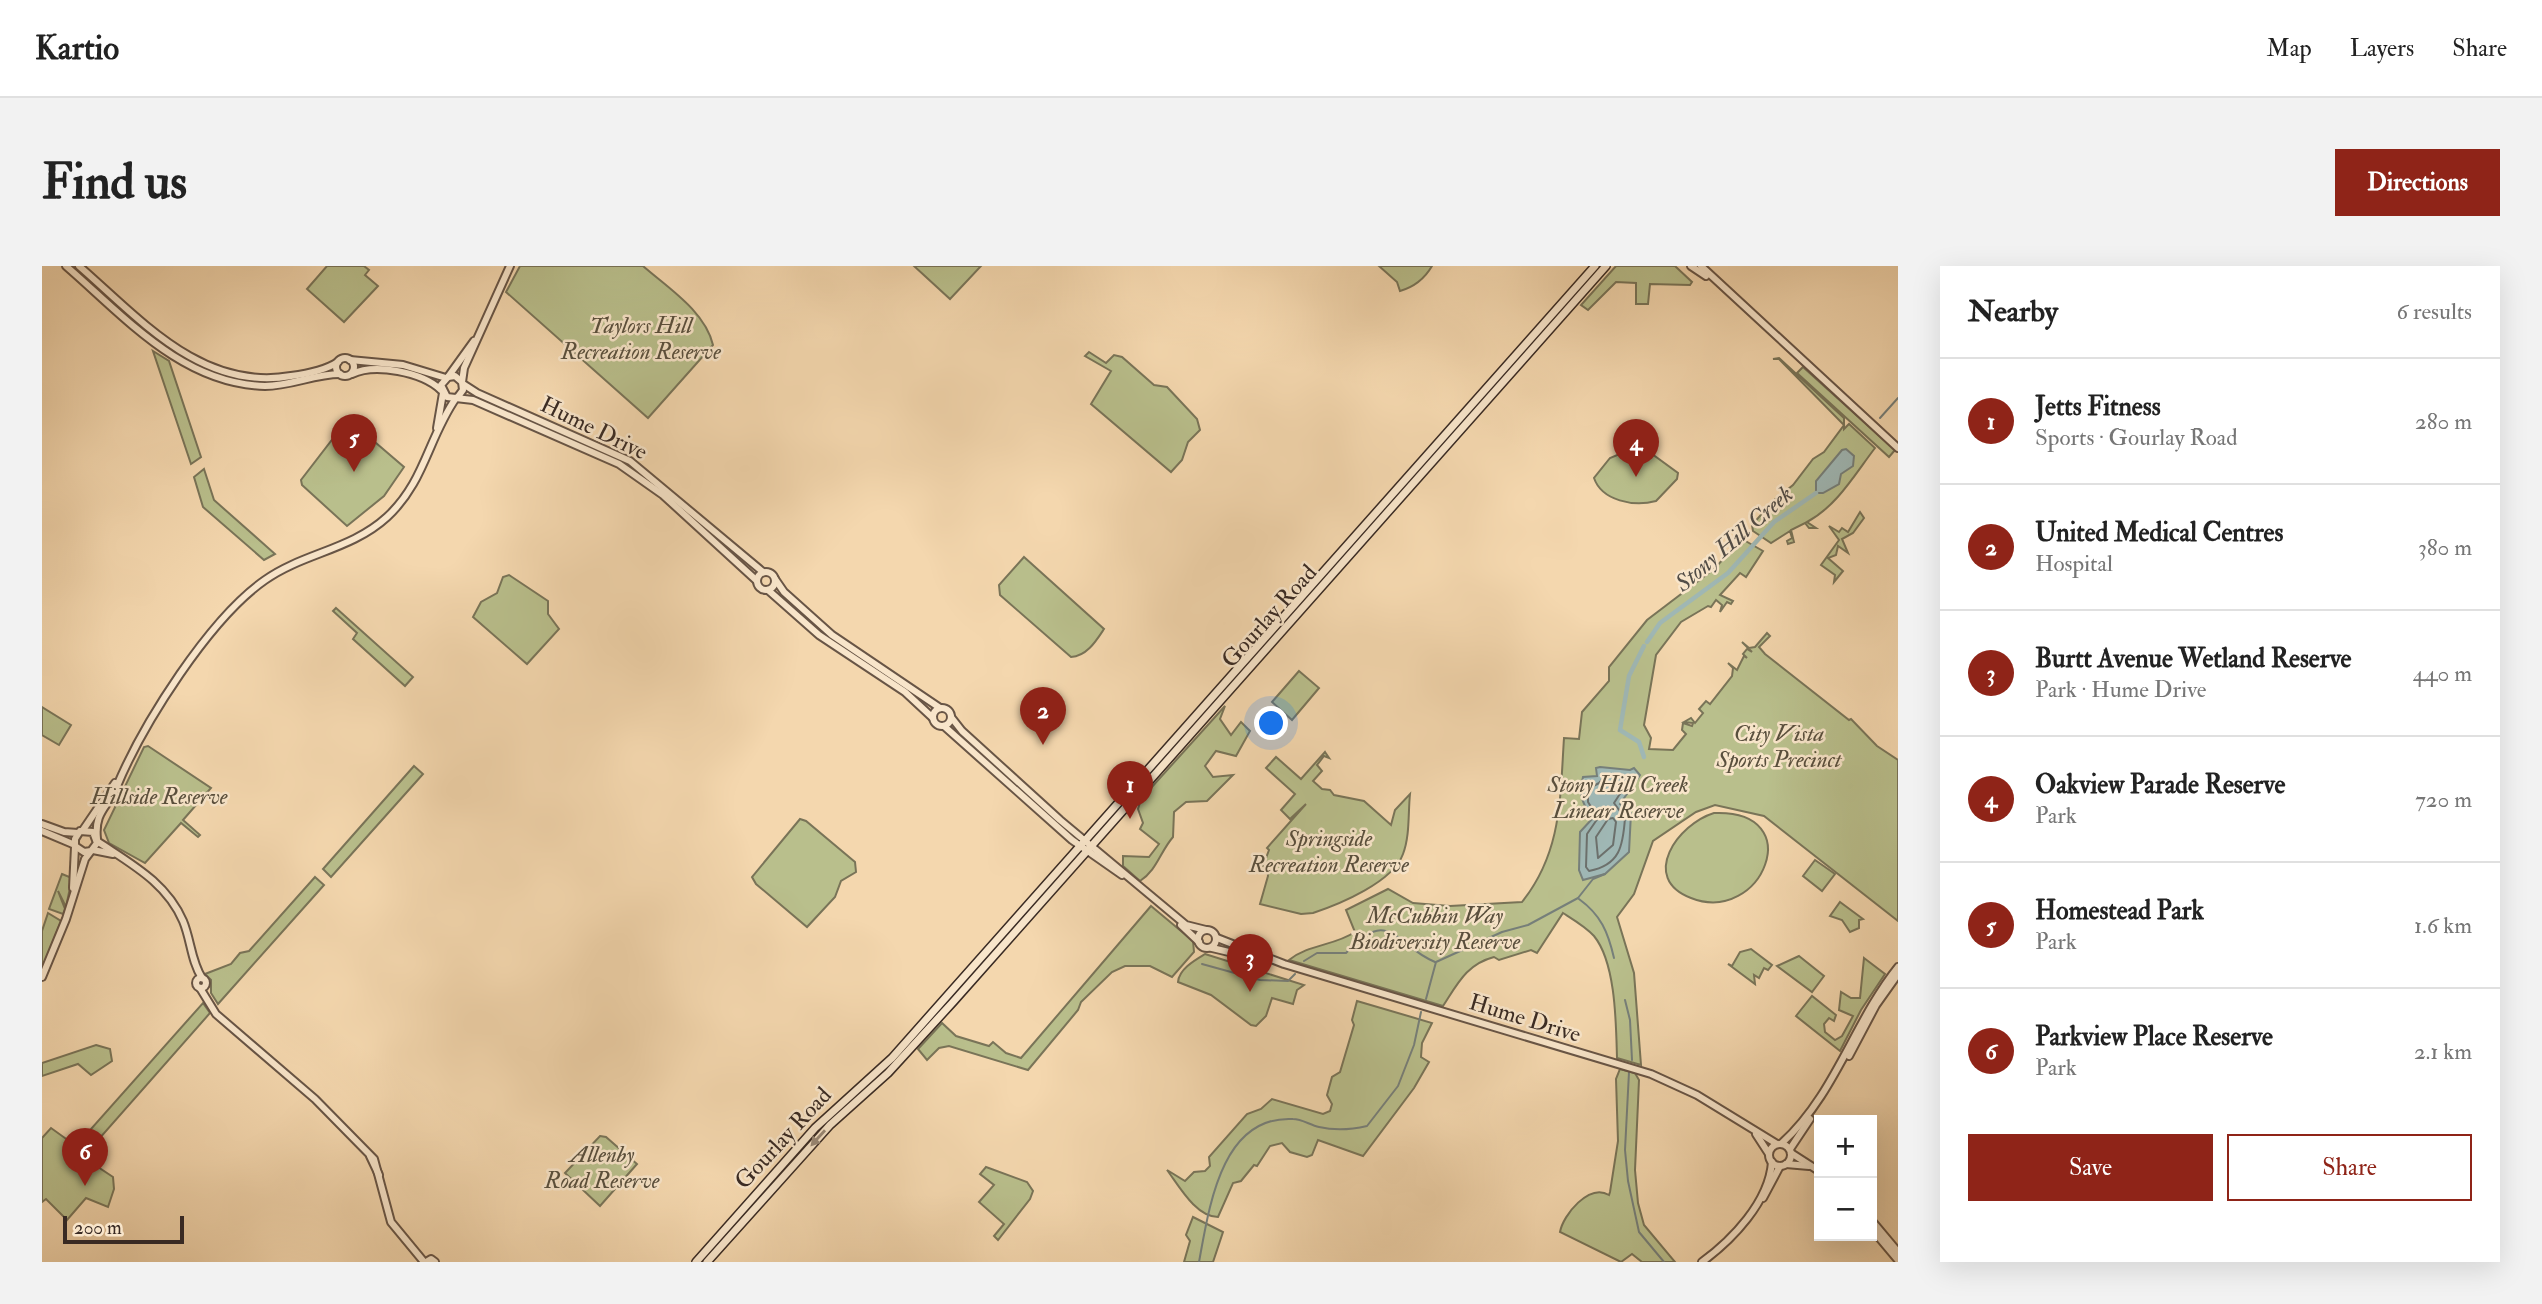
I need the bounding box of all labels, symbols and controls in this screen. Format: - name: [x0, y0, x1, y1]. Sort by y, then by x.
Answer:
- text: Kartio: [35, 28, 119, 69]
- text: Map: [2267, 33, 2312, 64]
- text: Layers: [2350, 33, 2414, 64]
- text: Share: [2452, 33, 2507, 64]
- button: Directions: [2335, 149, 2500, 216]
- text: Find us: [42, 152, 187, 213]
- text: Nearby: [1968, 293, 2058, 330]
- text: 6 results: [2397, 297, 2472, 326]
- park label: Taylors Hill Recreation Reserve: [560, 311, 721, 366]
- street label: Hume Drive: [536, 390, 653, 466]
- text: Jetts Fitness: [2035, 391, 2161, 423]
- text: 1: [1987, 407, 1995, 436]
- text: 280 m: [2415, 407, 2472, 436]
- pin: 5: [331, 414, 377, 472]
- pin: 4: [1613, 419, 1659, 477]
- text: Sports · Gourlay Road: [2035, 423, 2238, 452]
- water label: Stony Hill Creek: [1668, 479, 1800, 600]
- text: United Medical Centres: [2035, 517, 2283, 549]
- text: 2: [1985, 533, 1997, 562]
- text: 380 m: [2418, 533, 2472, 562]
- text: Hospital: [2035, 549, 2113, 578]
- street label: Gourlay Road: [1215, 558, 1323, 674]
- text: Burtt Avenue Wetland Reserve: [2035, 643, 2351, 675]
- text: 3: [1987, 659, 1995, 688]
- text: 440 m: [2413, 659, 2472, 688]
- text: Park · Hume Drive: [2035, 675, 2206, 704]
- pin: 2: [1020, 687, 1066, 745]
- your location: [1254, 706, 1288, 740]
- park label: City Vista Sports Precinct: [1716, 719, 1843, 774]
- pin: 1: [1107, 761, 1153, 819]
- text: Oakview Parade Reserve: [2035, 769, 2285, 801]
- park label: Stony Hill Creek Linear Reserve: [1547, 770, 1688, 825]
- park label: Hillside Reserve: [89, 782, 228, 811]
- text: 4: [1985, 785, 1997, 814]
- text: 720 m: [2415, 785, 2472, 814]
- text: Park: [2035, 801, 2077, 830]
- park label: Springside Recreation Reserve: [1248, 824, 1409, 879]
- text: Homestead Park: [2035, 895, 2204, 927]
- park label: McCubbin Way Biodiversity Reserve: [1349, 901, 1521, 956]
- text: 5: [1986, 911, 1996, 940]
- text: 1.6 km: [2414, 911, 2472, 940]
- text: Park: [2035, 927, 2077, 956]
- pin: 3: [1227, 934, 1273, 992]
- street label: Hume Drive: [1466, 987, 1585, 1049]
- text: Parkview Place Reserve: [2035, 1021, 2273, 1053]
- text: 6: [1985, 1037, 1997, 1066]
- text: 2.1 km: [2414, 1037, 2472, 1066]
- text: Park: [2035, 1053, 2077, 1082]
- street label: Gourlay Road: [728, 1081, 838, 1195]
- map controls: [1814, 1115, 1877, 1241]
- button: +: [1814, 1115, 1877, 1178]
- pin: 6: [62, 1128, 108, 1186]
- one-way arrow: [811, 1130, 826, 1147]
- button: Save: [1968, 1134, 2213, 1201]
- button: Share: [2227, 1134, 2472, 1201]
- park label: Allenby Road Reserve: [543, 1140, 660, 1195]
- button: −: [1814, 1178, 1877, 1241]
- scale bar: [63, 1213, 184, 1245]
- text: 200 m: [74, 1216, 122, 1240]

